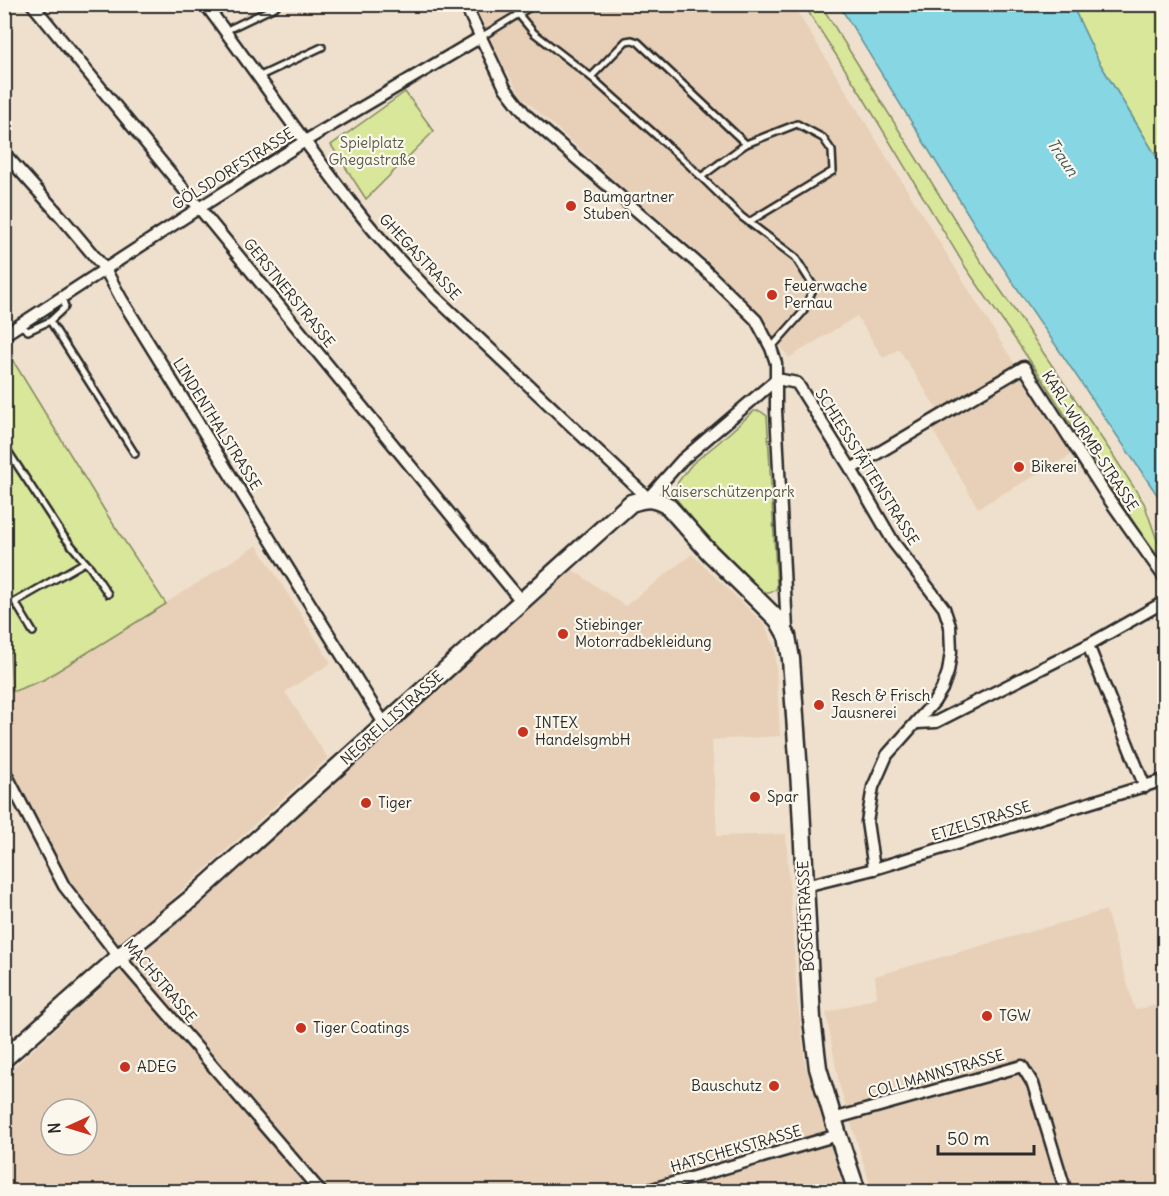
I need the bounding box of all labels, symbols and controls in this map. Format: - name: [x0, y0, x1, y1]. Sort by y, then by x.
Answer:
- street label: GÖLSDORFSTRASSE: [168, 123, 297, 214]
- park label: Spielplatz Ghegastraße: [328, 133, 416, 169]
- water label: Traun: [1043, 134, 1083, 180]
- place label: Baumgartner Stuben: [583, 187, 674, 223]
- marker: Baumgartner Stuben: [564, 199, 578, 213]
- street label: GHEGASTRASSE: [375, 209, 465, 304]
- street label: GERSTNERSTRASSE: [240, 234, 339, 351]
- place label: Feuerwache Pernau: [784, 276, 867, 312]
- marker: Feuerwache Pernau: [765, 288, 779, 302]
- street label: LINDENTHALSTRASSE: [169, 354, 266, 493]
- street label: KARL-WURMB-STRASSE: [1038, 367, 1143, 515]
- street label: SCHIESSSTÄTTENSTRASSE: [811, 385, 924, 549]
- place label: Bikerei: [1031, 457, 1077, 476]
- marker: Bikerei: [1012, 460, 1026, 474]
- park label: Kaiserschützenpark: [661, 482, 795, 501]
- place label: Stiebinger Motorradbekleidung: [575, 615, 712, 651]
- marker: Stiebinger Motorradbekleidung: [556, 627, 570, 641]
- street label: NEGRELLISTRASSE: [336, 666, 447, 769]
- place label: Resch & Frisch Jausnerei: [831, 686, 931, 722]
- marker: Resch & Frisch Jausnerei: [812, 698, 826, 712]
- place label: INTEX HandelsgmbH: [535, 713, 631, 749]
- marker: INTEX HandelsgmbH: [516, 725, 530, 739]
- place label: Spar: [767, 787, 799, 806]
- marker: Spar: [748, 790, 762, 804]
- place label: Tiger: [378, 793, 412, 812]
- marker: Tiger: [359, 796, 373, 810]
- street label: ETZELSTRASSE: [929, 796, 1033, 845]
- street label: BOSCHSTRASSE: [793, 860, 818, 972]
- street label: MACHSTRASSE: [120, 935, 201, 1026]
- place label: TGW: [999, 1006, 1031, 1025]
- marker: TGW: [980, 1009, 994, 1023]
- place label: Tiger Coatings: [313, 1018, 410, 1037]
- marker: Tiger Coatings: [294, 1021, 308, 1035]
- street label: COLLMANNSTRASSE: [866, 1045, 1006, 1102]
- place label: ADEG: [137, 1057, 177, 1076]
- marker: ADEG: [118, 1060, 132, 1074]
- place label: Bauschutz: [691, 1076, 762, 1095]
- marker: Bauschutz: [767, 1079, 781, 1093]
- north arrow: [39, 1097, 99, 1157]
- scale bar: [938, 1118, 1034, 1156]
- street label: HATSCHEKSTRASSE: [668, 1121, 804, 1176]
- text: N: [44, 1122, 64, 1134]
- text: 50 m: [947, 1127, 989, 1150]

